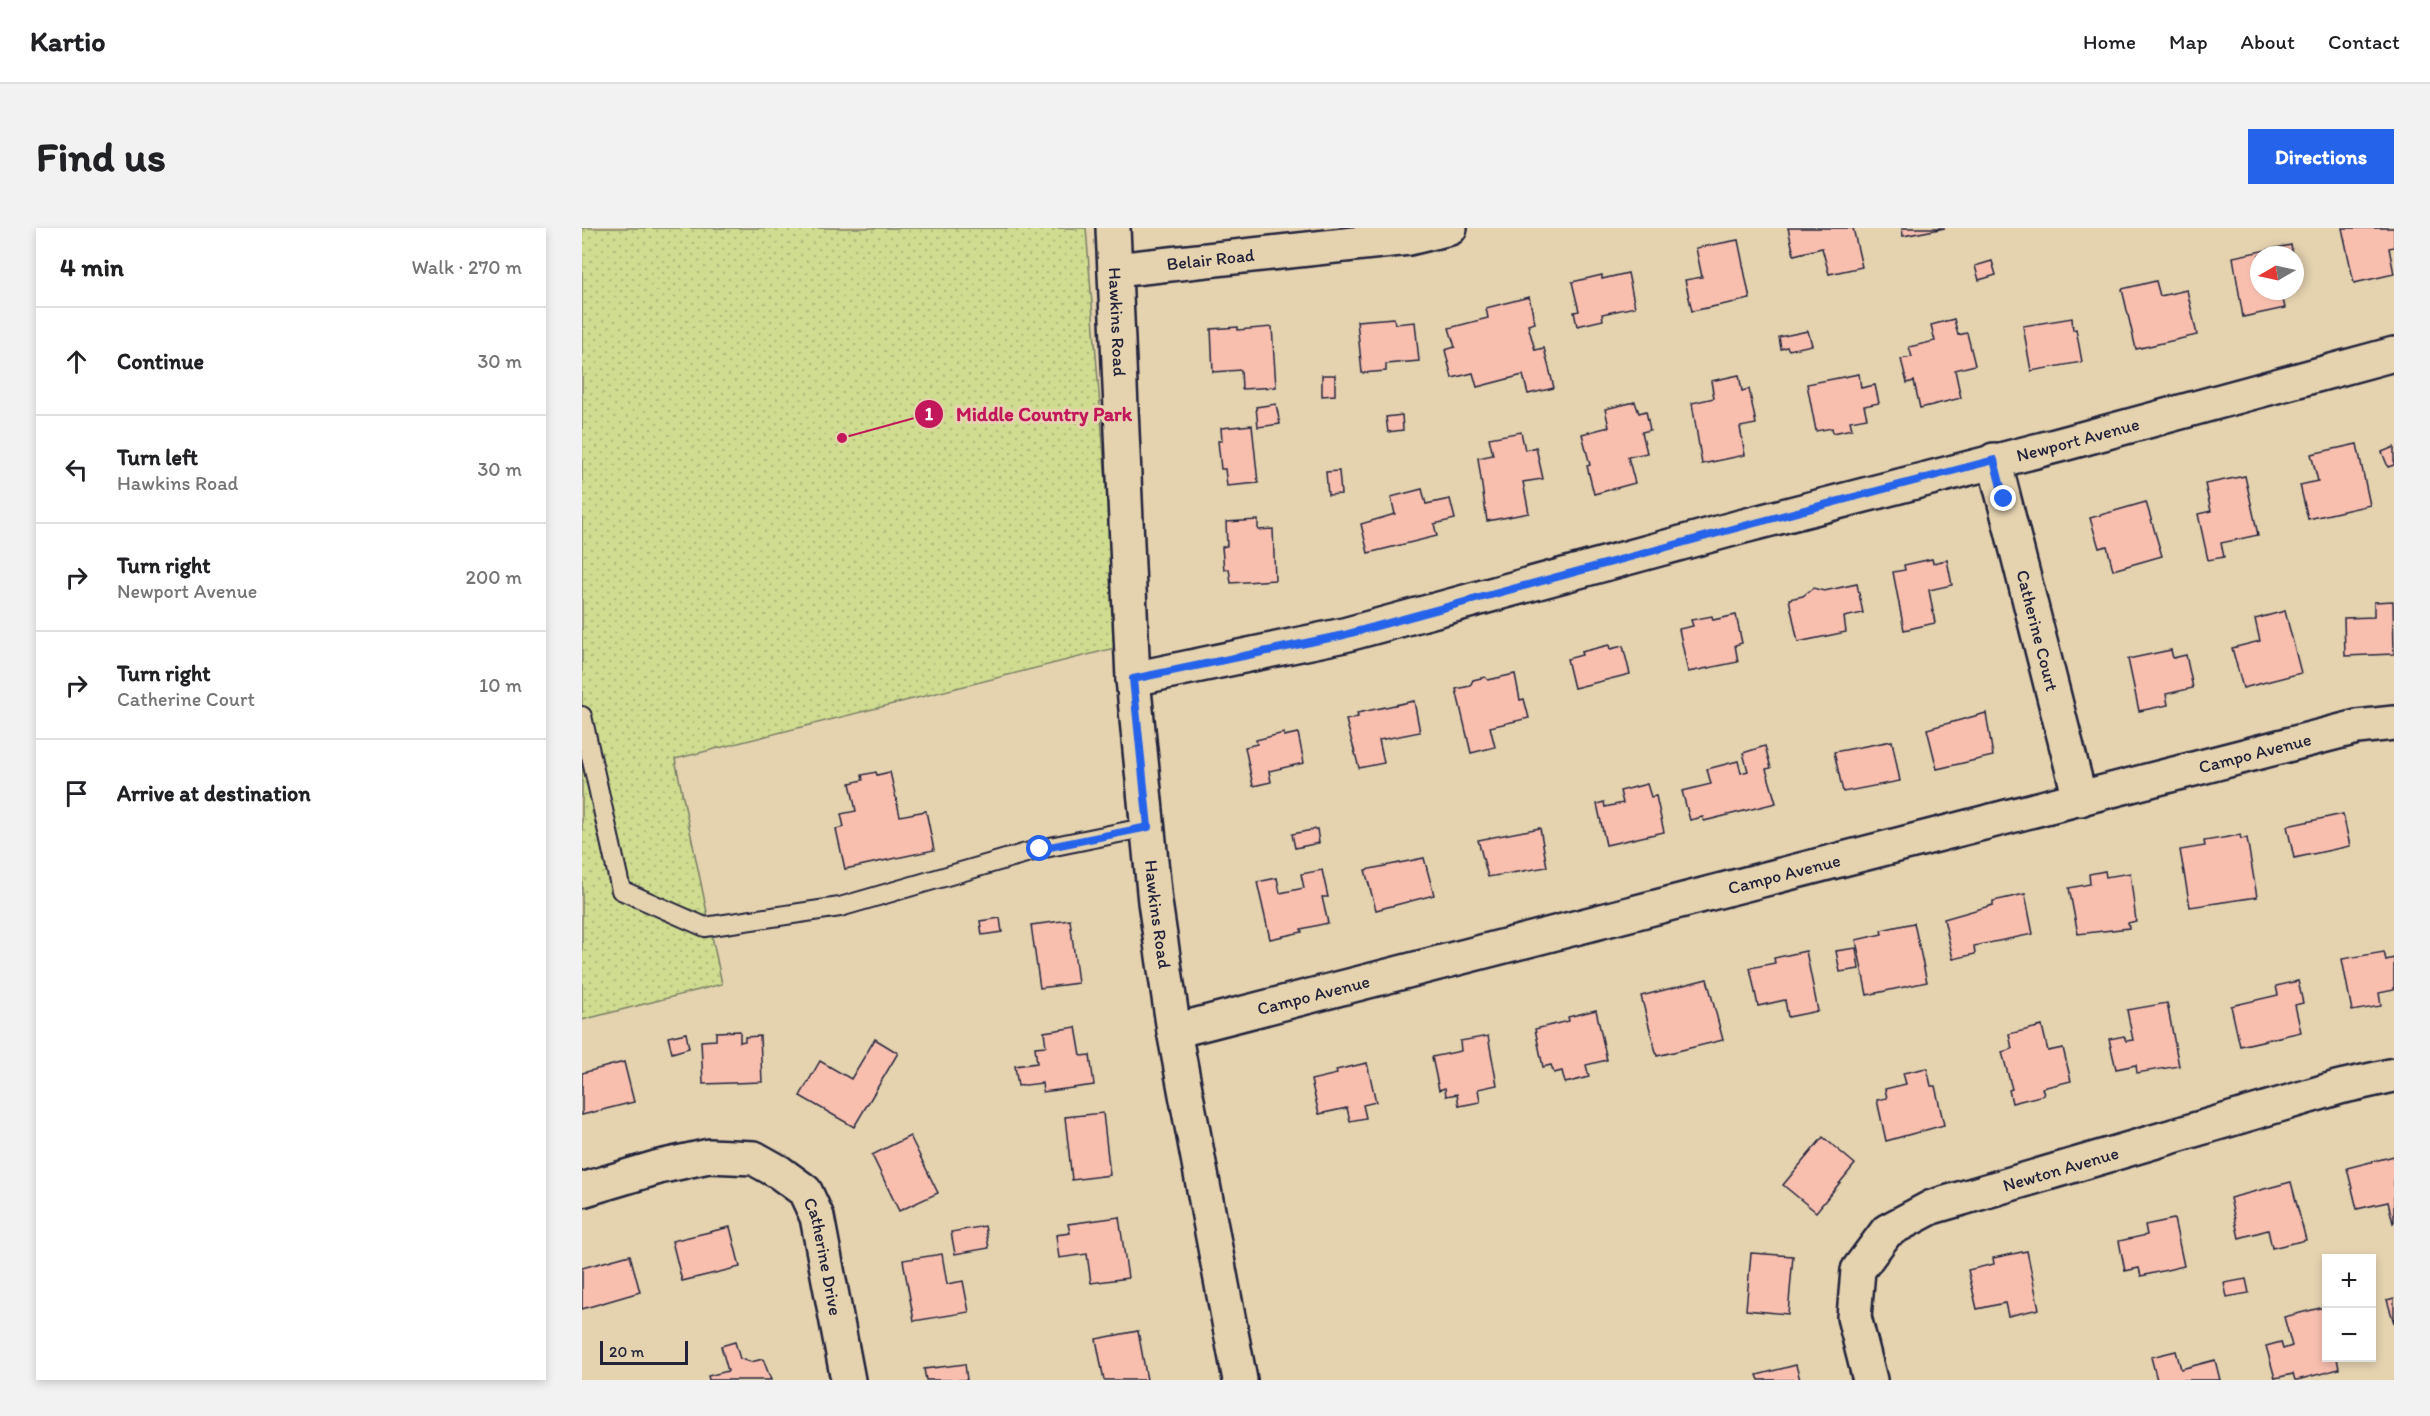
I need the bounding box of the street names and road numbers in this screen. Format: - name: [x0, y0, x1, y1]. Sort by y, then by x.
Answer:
- street label: Belair Road: [1165, 244, 1256, 275]
- street label: Hawkins Road: [1104, 267, 1131, 377]
- street label: Newport Avenue: [2014, 413, 2142, 467]
- street label: Catherine Court: [2011, 568, 2063, 694]
- street label: Campo Avenue: [2196, 728, 2314, 778]
- street label: Campo Avenue: [1726, 849, 1843, 899]
- street label: Hawkins Road: [1140, 859, 1176, 970]
- street label: Campo Avenue: [1255, 970, 1372, 1020]
- street label: Newton Avenue: [2000, 1142, 2121, 1197]
- street label: Catherine Drive: [799, 1194, 847, 1317]

